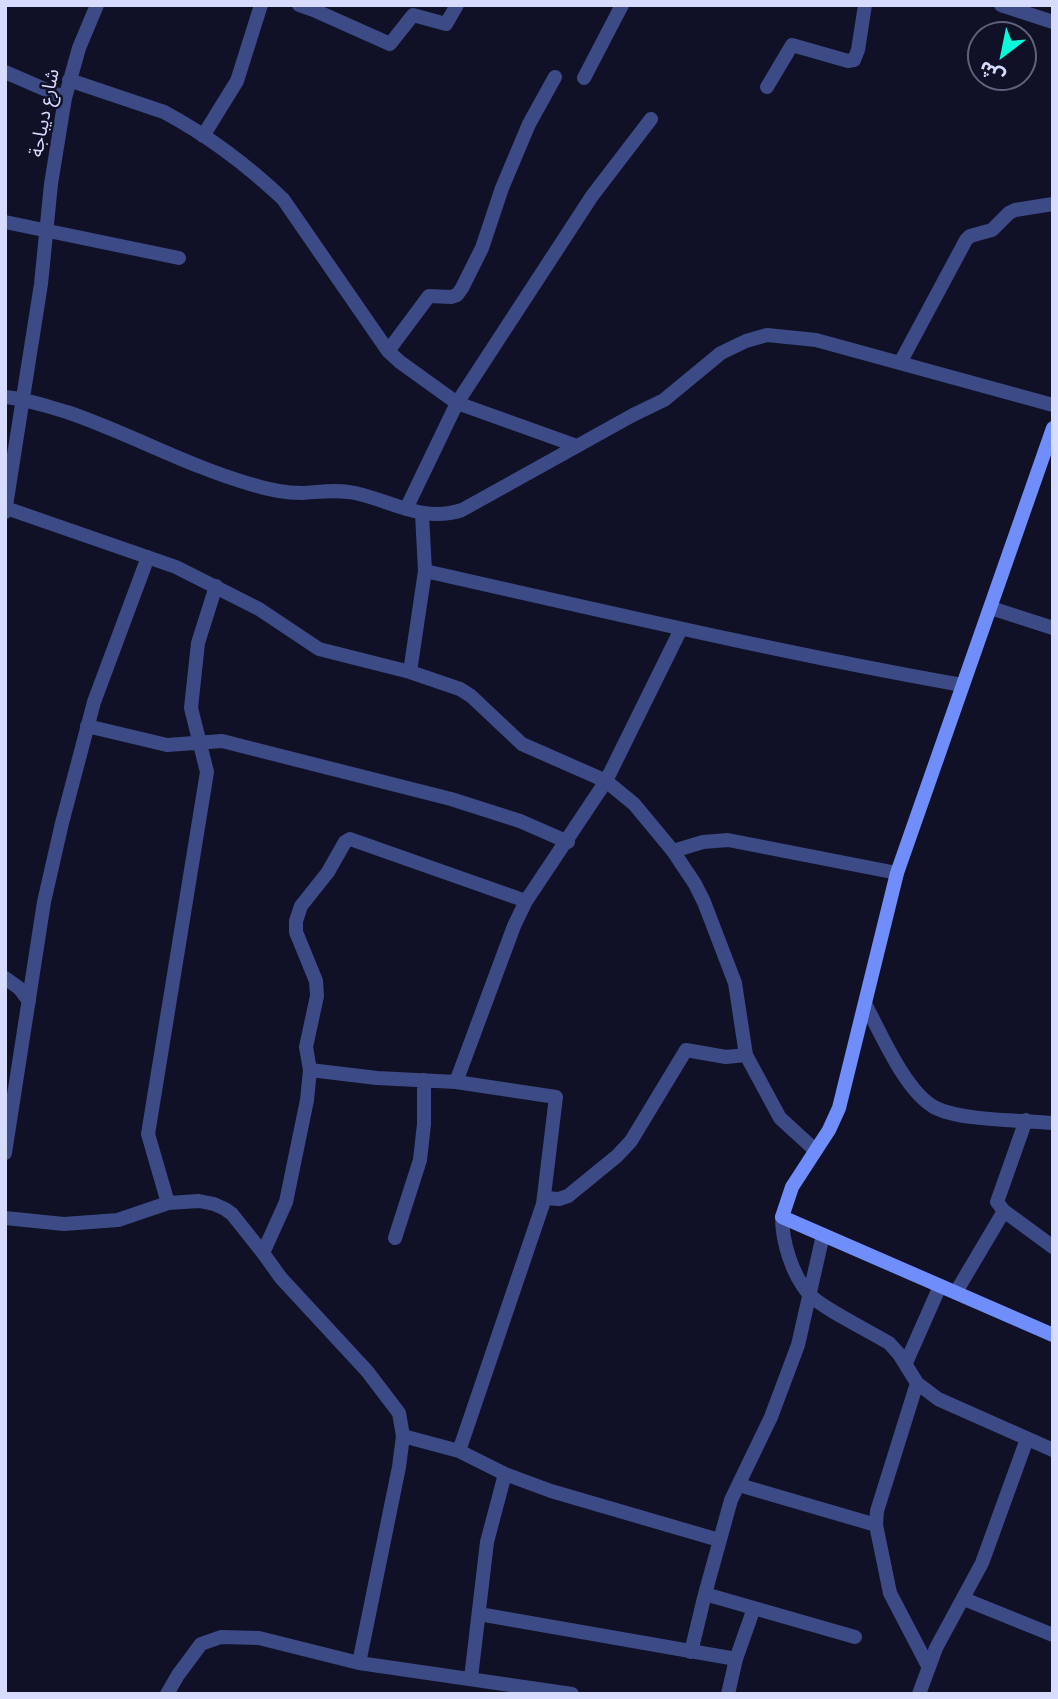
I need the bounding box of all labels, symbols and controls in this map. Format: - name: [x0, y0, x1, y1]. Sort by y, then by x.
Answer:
- north arrow: [967, 21, 1037, 91]
- text: ش: [975, 56, 1009, 89]
- street label: شارع ديباجة: [25, 67, 65, 159]

